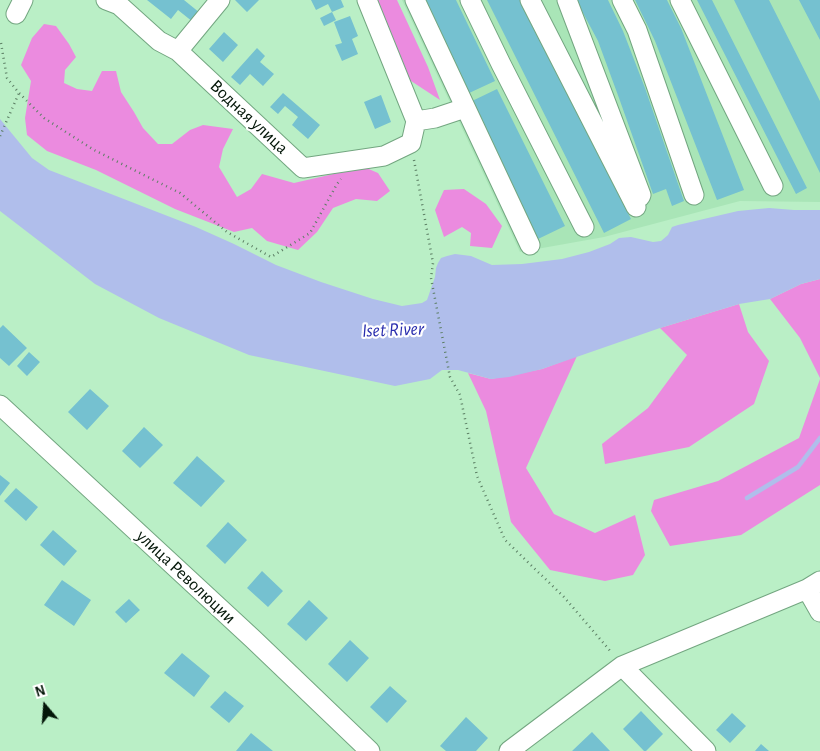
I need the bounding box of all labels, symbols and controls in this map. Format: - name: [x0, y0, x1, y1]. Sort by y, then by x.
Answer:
- street label: Водная улица: [205, 75, 293, 159]
- water label: Iset River: [362, 318, 424, 342]
- street label: улица Революции: [132, 525, 240, 629]
- north arrow: [20, 681, 70, 731]
- text: N: [34, 684, 47, 700]

